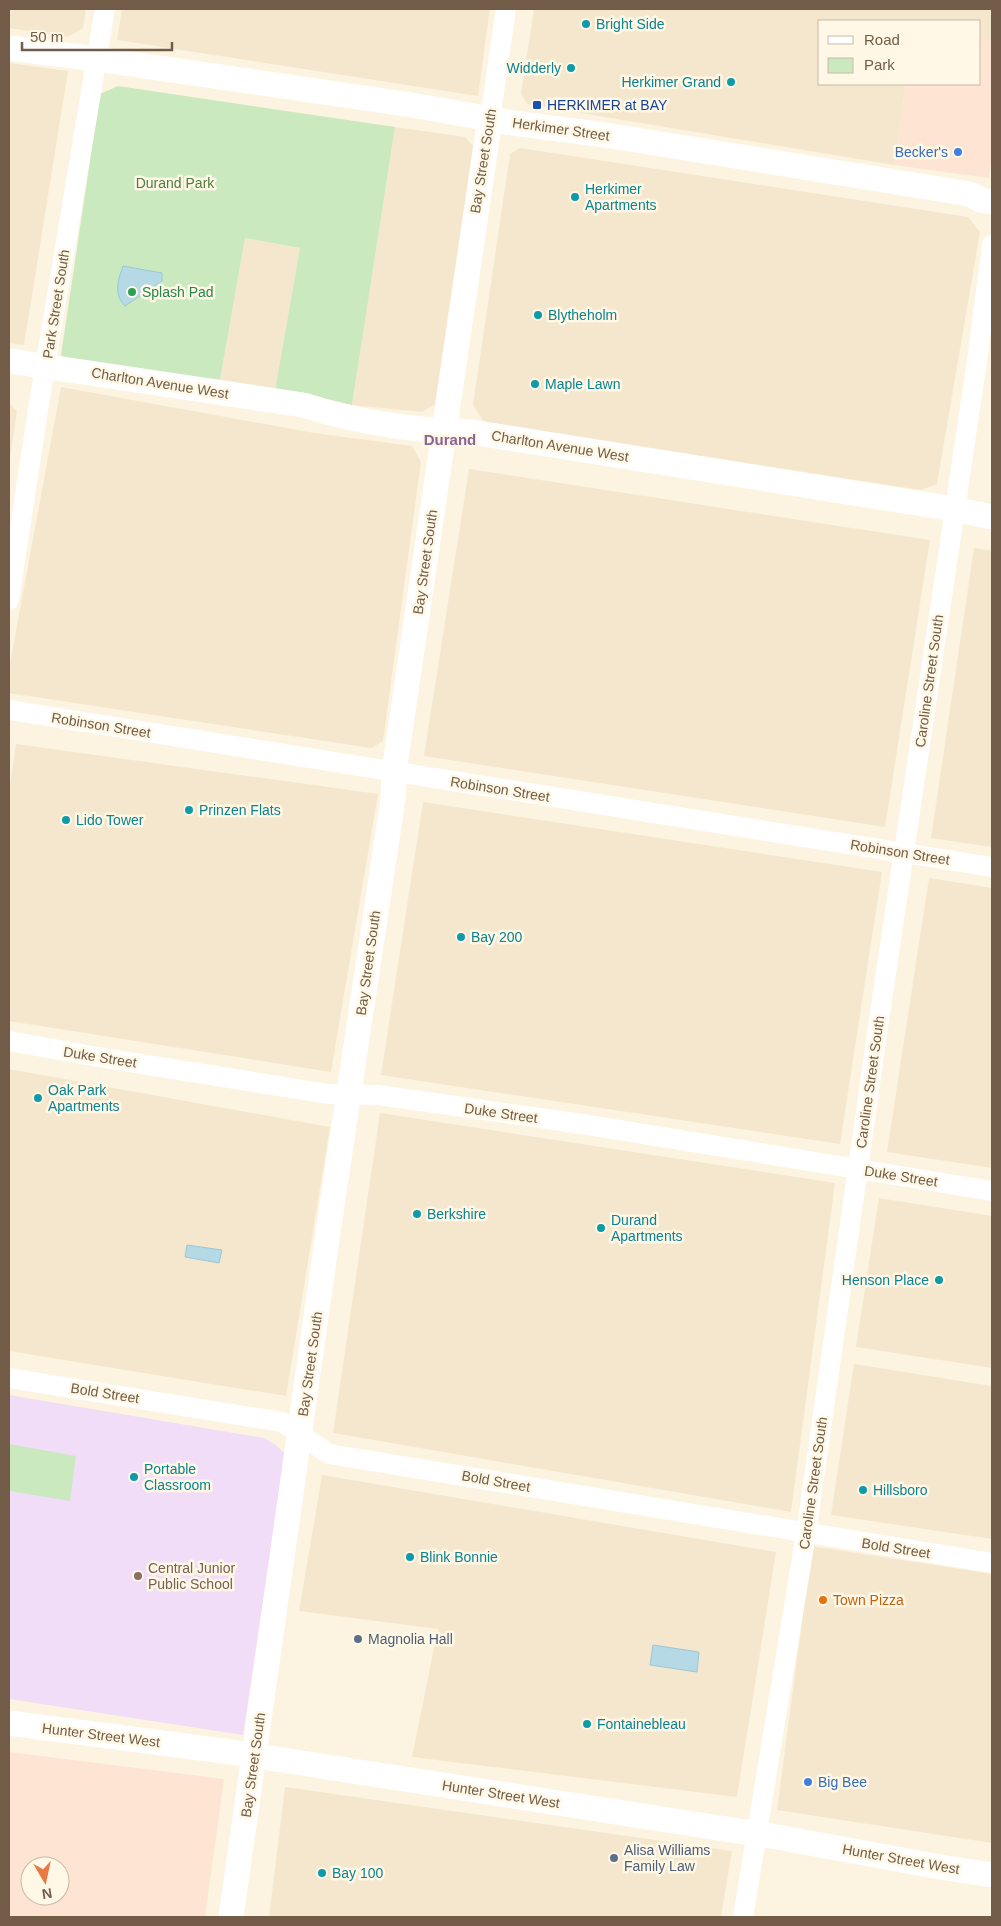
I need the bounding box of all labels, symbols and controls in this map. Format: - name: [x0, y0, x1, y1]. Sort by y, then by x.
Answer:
- place label: Bright Side: [596, 16, 665, 32]
- marker: Bright Side: [580, 18, 592, 30]
- scale bar: [22, 20, 172, 52]
- legend: [818, 20, 981, 85]
- text: 50 m: [30, 28, 63, 45]
- text: Road: [864, 31, 900, 48]
- text: Park: [864, 56, 895, 73]
- place label: Widderly: [507, 60, 561, 76]
- marker: Widderly: [565, 62, 577, 74]
- place label: Herkimer Grand: [621, 74, 721, 90]
- marker: Herkimer Grand: [725, 76, 737, 88]
- place label: HERKIMER at BAY: [547, 97, 668, 113]
- marker: HERKIMER at BAY: [531, 99, 543, 111]
- street label: Bay Street South: [467, 107, 499, 215]
- street label: Herkimer Street: [511, 114, 611, 144]
- place label: Becker's: [895, 144, 948, 160]
- marker: Becker's: [952, 146, 964, 158]
- park label: Durand Park: [136, 175, 215, 191]
- place label: Herkimer Apartments: [585, 181, 657, 213]
- marker: Herkimer Apartments: [569, 191, 581, 203]
- street label: Park Street South: [39, 248, 73, 360]
- place label: Splash Pad: [142, 284, 214, 300]
- marker: Splash Pad: [126, 286, 138, 298]
- place label: Blytheholm: [548, 307, 617, 323]
- marker: Blytheholm: [532, 309, 544, 321]
- street label: Charlton Avenue West: [90, 364, 230, 402]
- place label: Maple Lawn: [545, 376, 621, 392]
- marker: Maple Lawn: [529, 378, 541, 390]
- street label: Charlton Avenue West: [490, 427, 630, 465]
- district label: Durand: [424, 431, 476, 448]
- street label: Bay Street South: [410, 508, 440, 616]
- street label: Caroline Street South: [912, 614, 946, 748]
- street label: Robinson Street: [50, 709, 152, 741]
- street label: Robinson Street: [449, 773, 551, 805]
- place label: Prinzen Flats: [199, 802, 281, 818]
- marker: Prinzen Flats: [183, 804, 195, 816]
- place label: Lido Tower: [76, 812, 144, 828]
- marker: Lido Tower: [60, 814, 72, 826]
- street label: Robinson Street: [849, 836, 951, 868]
- street label: Bay Street South: [353, 909, 383, 1017]
- place label: Bay 200: [471, 929, 523, 945]
- marker: Bay 200: [455, 931, 467, 943]
- street label: Caroline Street South: [853, 1015, 887, 1149]
- street label: Duke Street: [62, 1043, 138, 1071]
- place label: Oak Park Apartments: [48, 1082, 120, 1114]
- marker: Oak Park Apartments: [32, 1092, 44, 1104]
- street label: Duke Street: [463, 1100, 539, 1126]
- street label: Duke Street: [863, 1162, 939, 1190]
- place label: Berkshire: [427, 1206, 486, 1222]
- marker: Berkshire: [411, 1208, 423, 1220]
- place label: Durand Apartments: [611, 1212, 683, 1244]
- marker: Durand Apartments: [595, 1222, 607, 1234]
- place label: Henson Place: [842, 1272, 929, 1288]
- marker: Henson Place: [933, 1274, 945, 1286]
- street label: Bay Street South: [295, 1310, 325, 1418]
- street label: Bold Street: [70, 1380, 141, 1406]
- street label: Caroline Street South: [796, 1416, 830, 1550]
- place label: Portable Classroom: [144, 1461, 211, 1493]
- street label: Bold Street: [461, 1467, 532, 1495]
- marker: Portable Classroom: [128, 1471, 140, 1483]
- place label: Hillsboro: [873, 1482, 928, 1498]
- marker: Hillsboro: [857, 1484, 869, 1496]
- street label: Bold Street: [861, 1535, 932, 1561]
- place label: Blink Bonnie: [420, 1549, 498, 1565]
- marker: Blink Bonnie: [404, 1551, 416, 1563]
- place label: Central Junior Public School: [148, 1560, 235, 1592]
- marker: Central Junior Public School: [132, 1570, 144, 1582]
- place label: Town Pizza: [833, 1592, 904, 1608]
- marker: Town Pizza: [817, 1594, 829, 1606]
- place label: Magnolia Hall: [368, 1631, 453, 1647]
- marker: Magnolia Hall: [352, 1633, 364, 1645]
- street label: Bay Street South: [238, 1711, 268, 1819]
- place label: Fontainebleau: [597, 1716, 686, 1732]
- marker: Fontainebleau: [581, 1718, 593, 1730]
- street label: Hunter Street West: [41, 1720, 161, 1750]
- place label: Big Bee: [818, 1774, 867, 1790]
- marker: Big Bee: [802, 1776, 814, 1788]
- street label: Hunter Street West: [441, 1777, 561, 1811]
- street label: Hunter Street West: [841, 1841, 961, 1877]
- place label: Alisa Williams Family Law: [624, 1842, 710, 1874]
- marker: Alisa Williams Family Law: [608, 1852, 620, 1864]
- north arrow: [20, 1856, 70, 1906]
- place label: Bay 100: [332, 1865, 384, 1881]
- marker: Bay 100: [316, 1867, 328, 1879]
- text: N: [41, 1885, 53, 1903]

